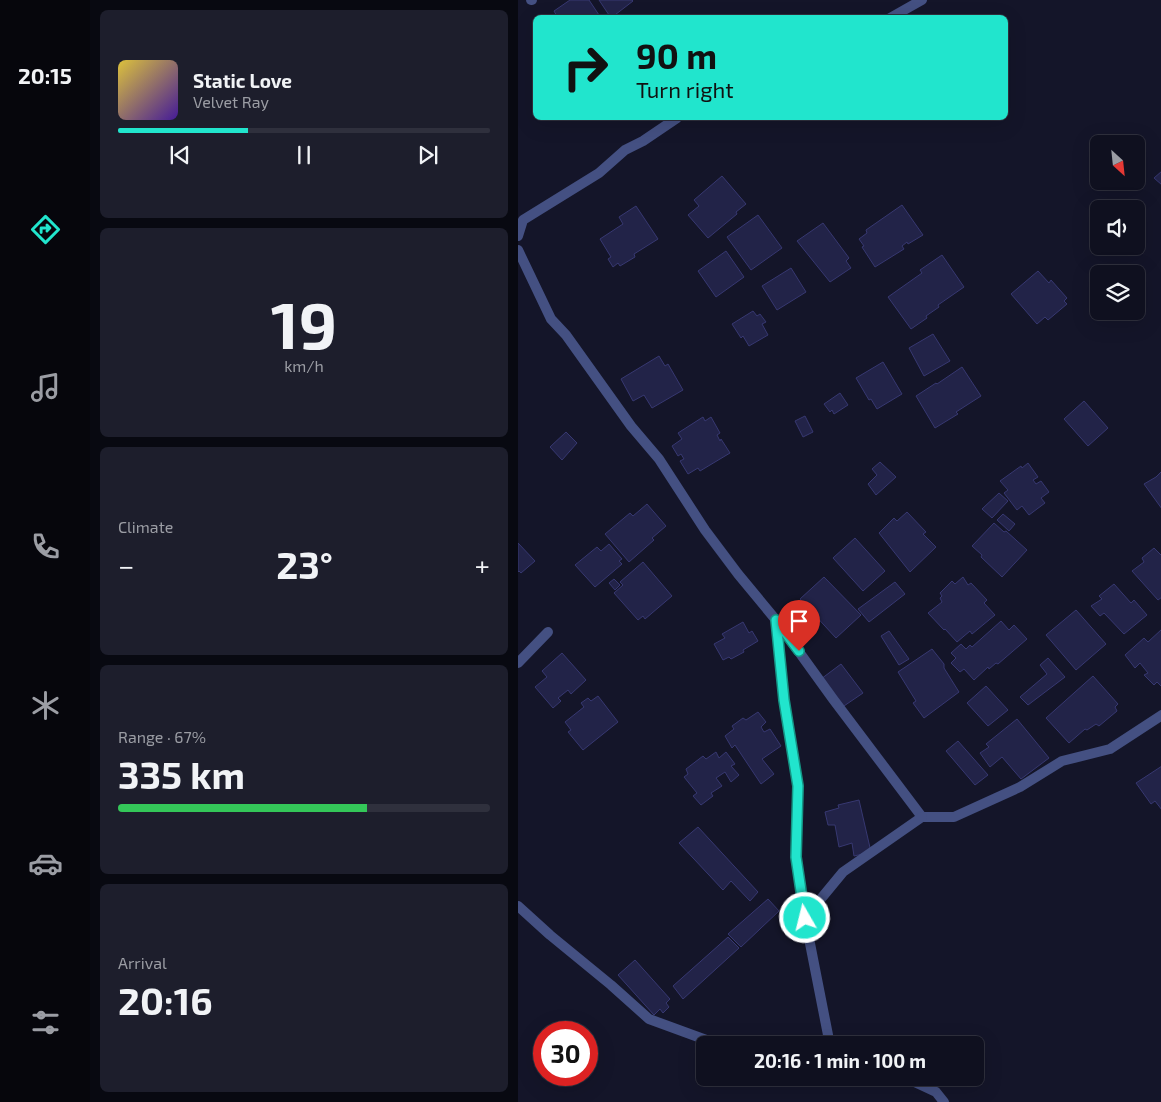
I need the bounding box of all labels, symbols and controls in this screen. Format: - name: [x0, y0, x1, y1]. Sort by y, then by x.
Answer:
- text: 90 m: [636, 34, 717, 76]
- icon: right: [553, 35, 618, 100]
- text: 20:15: [18, 62, 72, 88]
- text: Static Love: [193, 69, 292, 92]
- text: Turn right: [636, 76, 734, 102]
- text: Velvet Ray: [193, 92, 269, 111]
- north arrow: [1090, 135, 1146, 190]
- map controls: [1090, 135, 1145, 320]
- icon: previous: [166, 141, 194, 169]
- icon: pause: [290, 141, 318, 169]
- icon: next: [414, 141, 442, 169]
- button: sound: [1090, 200, 1145, 255]
- icon: directions: [28, 212, 63, 247]
- button: layers: [1090, 265, 1145, 320]
- text: 19: [271, 284, 337, 362]
- text: km/h: [284, 356, 324, 375]
- icon: music: [28, 370, 63, 405]
- text: Climate: [118, 517, 173, 536]
- icon: phone: [28, 529, 63, 564]
- text: 23°: [276, 541, 333, 587]
- text: −: [118, 548, 134, 582]
- text: +: [475, 548, 490, 582]
- pin: [778, 600, 820, 651]
- icon: arrive: [785, 607, 813, 635]
- icon: climate: [28, 688, 63, 723]
- text: Range · 67%: [118, 727, 206, 746]
- text: 335 km: [118, 751, 245, 797]
- icon: car: [28, 846, 63, 881]
- position arrow: [778, 891, 830, 943]
- text: Arrival: [118, 953, 167, 972]
- text: 20:16: [118, 977, 213, 1023]
- icon: filters: [28, 1005, 63, 1040]
- speed limit sign: 30: [533, 1021, 598, 1086]
- text: 20:16 · 1 min · 100 m: [754, 1049, 926, 1072]

